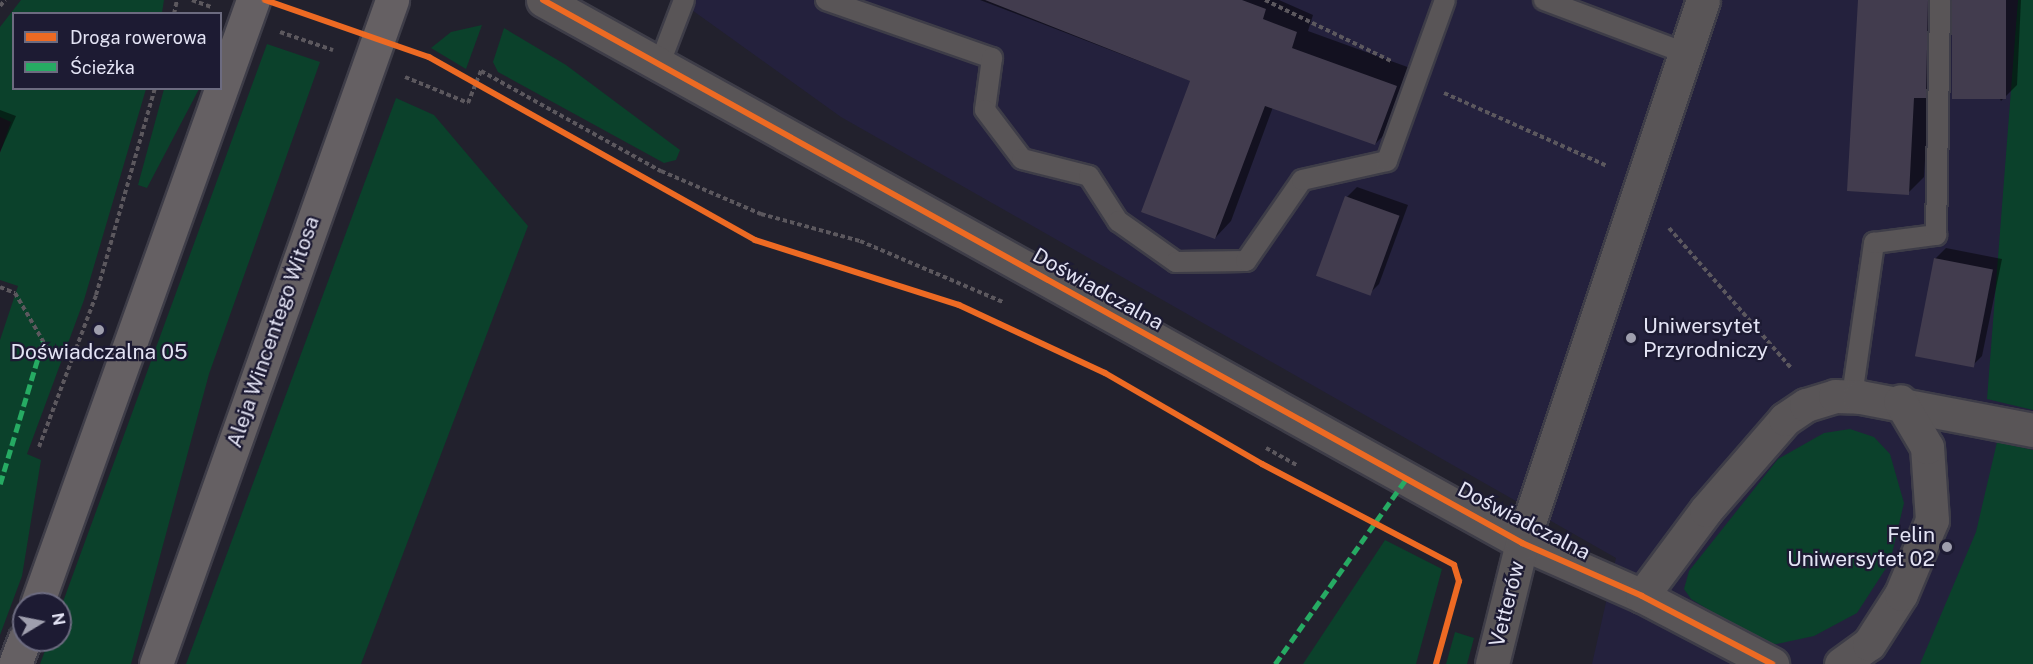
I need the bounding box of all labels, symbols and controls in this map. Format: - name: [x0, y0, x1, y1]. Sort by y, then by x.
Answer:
- legend: [12, 12, 222, 90]
- text: Droga rowerowa: [70, 27, 206, 48]
- text: Ścieżka: [70, 57, 135, 78]
- street label: Aleja Wincentego Witosa: [221, 213, 325, 451]
- street label: Doświadczalna: [1028, 243, 1168, 335]
- place label: Uniwersytet Przyrodniczy: [1643, 313, 1768, 363]
- marker: Doświadczalna 05: [92, 323, 106, 337]
- marker: Uniwersytet Przyrodniczy: [1624, 331, 1638, 345]
- place label: Doświadczalna 05: [10, 339, 188, 365]
- street label: Doświadczalna: [1453, 477, 1595, 565]
- place label: Felin Uniwersytet 02: [1787, 522, 1935, 572]
- marker: Felin Uniwersytet 02: [1940, 540, 1954, 554]
- street label: Vetterów: [1484, 558, 1530, 650]
- north arrow: [12, 592, 72, 652]
- text: N: [48, 611, 69, 627]

